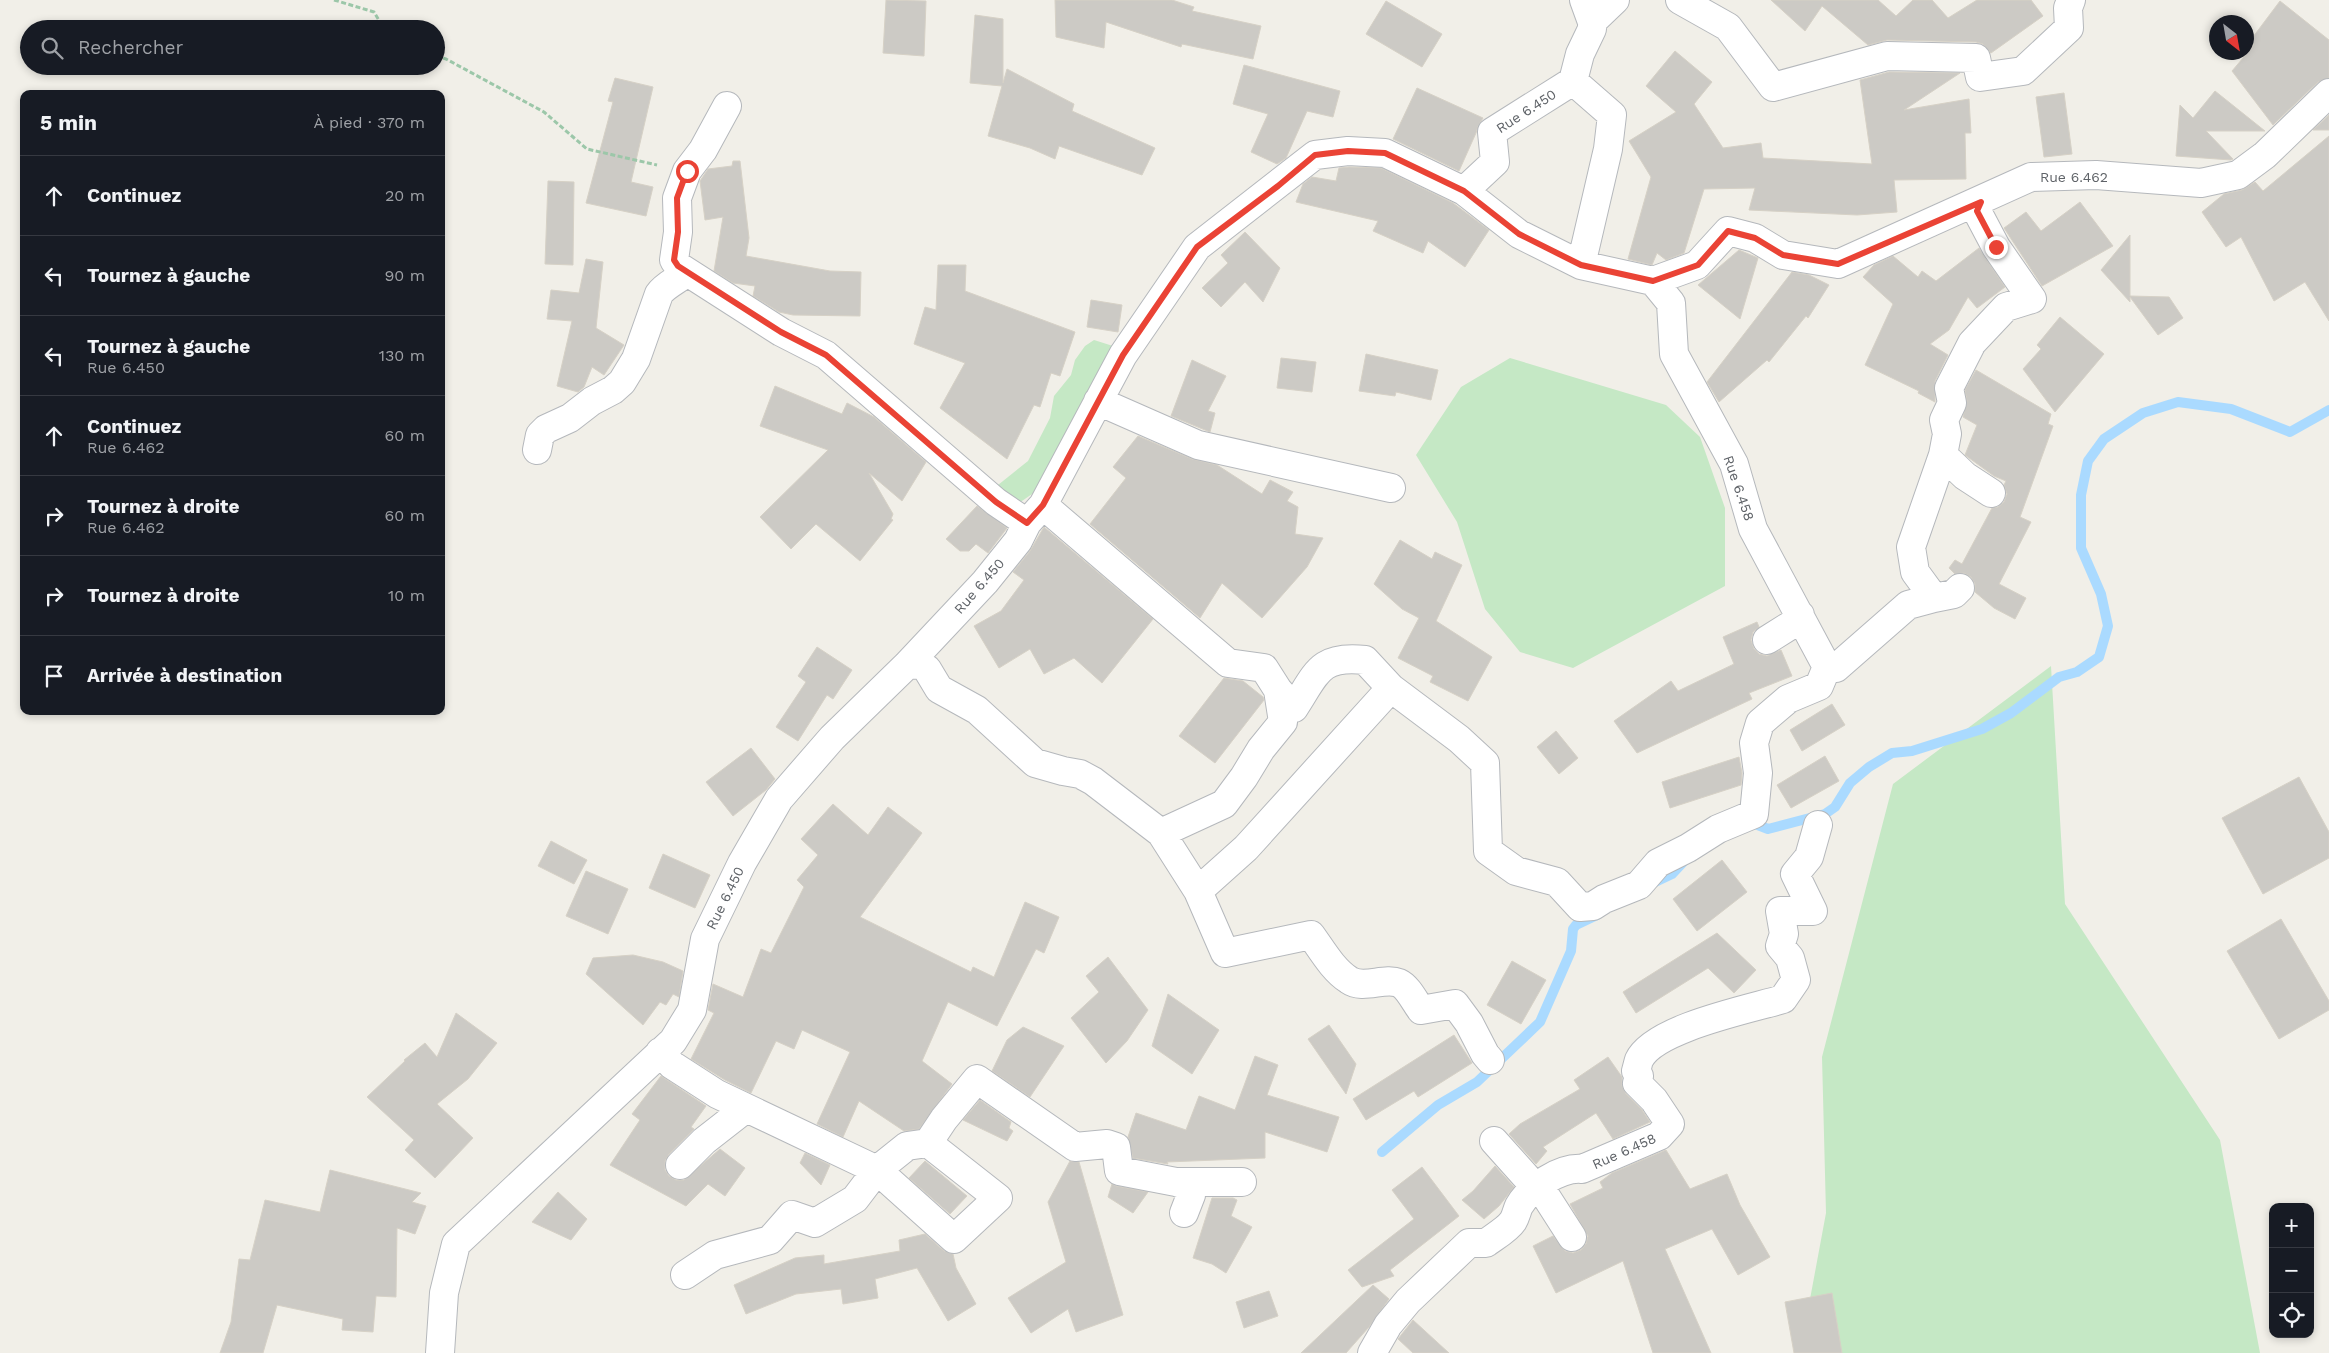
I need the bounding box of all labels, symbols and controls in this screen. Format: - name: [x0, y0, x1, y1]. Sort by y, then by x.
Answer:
- north arrow: [2209, 15, 2254, 60]
- search box: [20, 20, 445, 75]
- icon: search: [38, 34, 66, 62]
- text: Rechercher: [78, 36, 183, 59]
- street label: Rue 6.450: [1493, 86, 1559, 136]
- text: 5 min: [40, 110, 97, 135]
- text: À pied · 370 m: [314, 113, 425, 132]
- route start: [676, 160, 699, 183]
- street label: Rue 6.462: [2040, 169, 2108, 185]
- icon: ahead: [40, 182, 68, 210]
- text: Continuez: [87, 184, 181, 207]
- text: 20 m: [385, 186, 425, 205]
- route end: [1985, 236, 2008, 259]
- icon: left: [40, 262, 68, 290]
- text: Tournez à gauche: [87, 264, 250, 287]
- text: 90 m: [384, 266, 425, 285]
- text: Tournez à gauche: [87, 335, 250, 358]
- icon: left: [40, 342, 68, 370]
- text: 130 m: [379, 346, 425, 365]
- text: Rue 6.450: [87, 358, 165, 377]
- text: Continuez: [87, 415, 181, 438]
- icon: ahead: [40, 422, 68, 450]
- text: 60 m: [385, 426, 425, 445]
- text: Rue 6.462: [87, 438, 165, 457]
- street label: Rue 6.458: [1720, 453, 1758, 523]
- text: Tournez à droite: [87, 495, 239, 518]
- icon: right: [40, 502, 68, 530]
- text: 60 m: [385, 506, 425, 525]
- text: Rue 6.462: [87, 518, 165, 537]
- street label: Rue 6.450: [951, 555, 1007, 617]
- icon: right: [40, 582, 68, 610]
- text: Tournez à droite: [87, 584, 239, 607]
- text: 10 m: [388, 586, 425, 605]
- icon: arrive: [40, 662, 68, 690]
- text: Arrivée à destination: [87, 664, 282, 687]
- street label: Rue 6.450: [703, 864, 747, 932]
- street label: Rue 6.458: [1590, 1130, 1658, 1172]
- map controls: [2269, 1203, 2314, 1338]
- button: +: [2269, 1203, 2314, 1248]
- button: −: [2269, 1248, 2314, 1293]
- button: locate: [2269, 1293, 2314, 1338]

